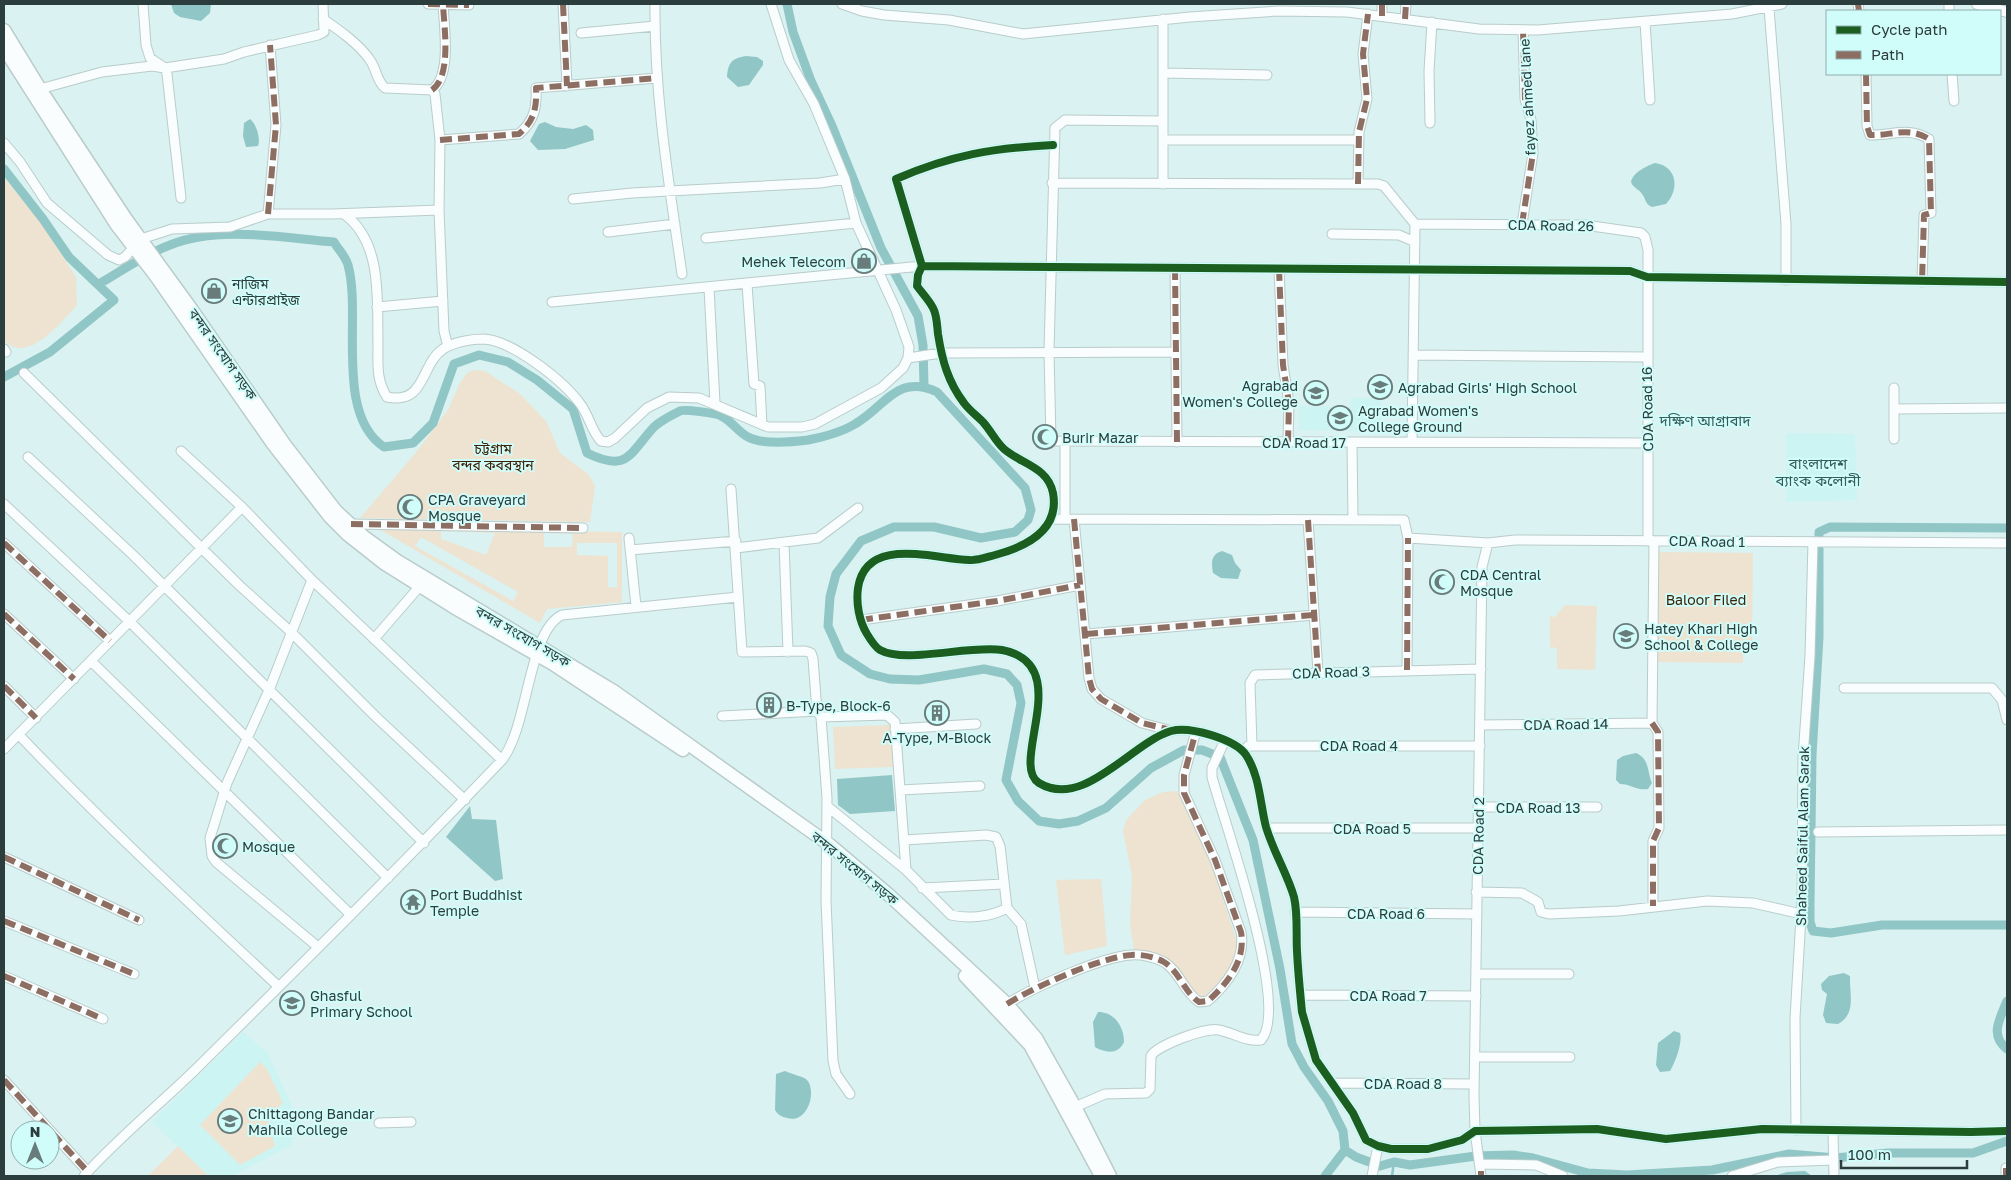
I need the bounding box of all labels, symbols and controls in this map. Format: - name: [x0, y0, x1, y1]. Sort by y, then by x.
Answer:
- legend: [1826, 10, 2001, 75]
- text: Cycle path: [1871, 20, 1947, 38]
- street label: fayez ahmed lane: [1515, 38, 1539, 156]
- text: Path: [1871, 45, 1904, 63]
- street label: CDA Road 26: [1508, 216, 1594, 234]
- shop icon: Mehek Telecom: [851, 248, 877, 274]
- place label: Mehek Telecom: [741, 253, 846, 270]
- place label: নাজিম এন্টারপ্রাইজ: [231, 275, 301, 308]
- shop icon: নাজিম এন্টারপ্রাইজ: [201, 278, 227, 304]
- street label: বন্দর সংযোগ সড়ক: [185, 304, 261, 403]
- street label: CDA Road 16: [1638, 366, 1656, 452]
- school or university icon: Agrabad Girls' High School: [1367, 374, 1393, 400]
- place label: Agrabad Women's College: [1182, 377, 1298, 410]
- place label: Agrabad Girls' High School: [1398, 379, 1577, 396]
- school or university icon: Agrabad Women's College: [1303, 380, 1329, 406]
- place label: Agrabad Women's College Ground: [1358, 402, 1478, 435]
- school or university icon: Agrabad Women's College Ground: [1327, 405, 1353, 431]
- district label: দক্ষিণ আগ্রাবাদ: [1658, 411, 1751, 429]
- mosque icon: Burir Mazar: [1032, 424, 1058, 450]
- place label: Burir Mazar: [1062, 429, 1139, 446]
- street label: CDA Road 17: [1262, 434, 1346, 451]
- park label: চট্টগ্রাম বন্দর কবরস্থান: [451, 440, 534, 473]
- district label: বাংলাদেশ ব্যাংক কলোনী: [1775, 454, 1861, 489]
- place label: CPA Graveyard Mosque: [428, 491, 526, 524]
- mosque icon: CPA Graveyard Mosque: [397, 494, 423, 520]
- street label: CDA Road 1: [1669, 532, 1746, 550]
- place label: CDA Central Mosque: [1460, 566, 1541, 599]
- mosque icon: CDA Central Mosque: [1429, 569, 1455, 595]
- park label: Baloor Filed: [1666, 591, 1746, 608]
- street label: বন্দর সংযোগ সড়ক: [472, 601, 574, 670]
- place label: Hatey Khari High School & College: [1644, 620, 1758, 653]
- school or university icon: Hatey Khari High School & College: [1613, 623, 1639, 649]
- street label: CDA Road 3: [1292, 662, 1370, 682]
- building icon: B-Type, Block-6: [756, 692, 782, 718]
- place label: B-Type, Block-6: [786, 697, 891, 714]
- building icon: A-Type, M-Block: [924, 700, 950, 726]
- street label: CDA Road 14: [1523, 715, 1609, 733]
- place label: A-Type, M-Block: [883, 729, 992, 746]
- street label: CDA Road 4: [1320, 737, 1398, 754]
- street label: Shaheed Saiful Alam Sarak: [1792, 746, 1812, 926]
- street label: CDA Road 2: [1469, 797, 1487, 875]
- street label: CDA Road 13: [1496, 799, 1580, 816]
- street label: CDA Road 5: [1333, 820, 1411, 837]
- street label: বন্দর সংযোগ সড়ক: [807, 827, 902, 909]
- mosque icon: Mosque: [212, 833, 238, 859]
- place label: Mosque: [242, 838, 295, 855]
- place label: Port Buddhist Temple: [430, 886, 523, 919]
- temple icon: Port Buddhist Temple: [400, 889, 426, 915]
- street label: CDA Road 6: [1347, 905, 1425, 922]
- place label: Ghasful Primary School: [310, 987, 412, 1020]
- street label: CDA Road 7: [1349, 987, 1427, 1004]
- school or university icon: Ghasful Primary School: [279, 990, 305, 1016]
- street label: CDA Road 8: [1364, 1075, 1442, 1092]
- place label: Chittagong Bandar Mahila College: [248, 1105, 375, 1138]
- school or university icon: Chittagong Bandar Mahila College: [217, 1108, 243, 1134]
- north arrow: [10, 1120, 60, 1170]
- text: N: [30, 1123, 40, 1140]
- scale bar: [1841, 1138, 1967, 1170]
- text: 100 m: [1848, 1145, 1891, 1163]

